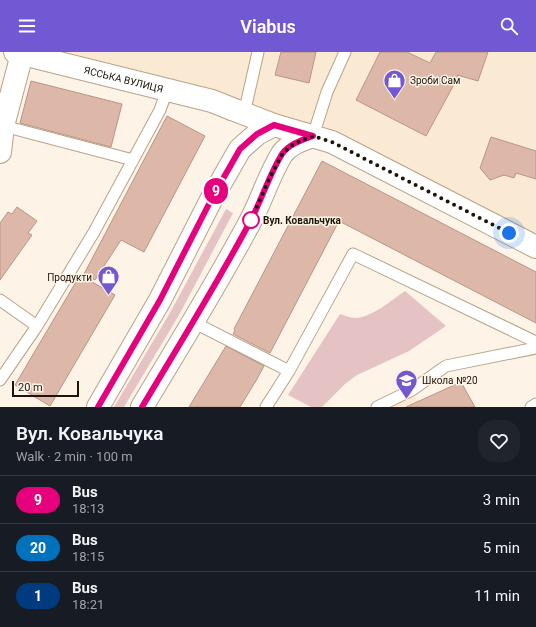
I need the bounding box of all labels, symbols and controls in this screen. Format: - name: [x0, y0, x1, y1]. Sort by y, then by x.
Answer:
- icon: menu: [16, 15, 38, 37]
- icon: search: [498, 15, 520, 37]
- text: Viabus: [240, 16, 296, 37]
- street label: ЯССЬКА ВУЛИЦЯ: [83, 64, 164, 95]
- shop icon: Зроби Сам: [381, 67, 407, 100]
- place label: Зроби Сам: [410, 75, 460, 86]
- line badge: 9: [203, 178, 229, 204]
- text: 9: [212, 183, 220, 199]
- marker: Вул. Ковальчука: [242, 211, 260, 229]
- place label: Вул. Ковальчука: [263, 215, 342, 226]
- your location: [499, 223, 519, 243]
- shop icon: Продукти: [95, 264, 121, 297]
- place label: Продукти: [47, 272, 92, 283]
- school or university icon: Школа №20: [394, 367, 420, 400]
- place label: Школа №20: [422, 375, 478, 386]
- scale bar: [12, 379, 79, 398]
- text: 20 m: [18, 381, 43, 394]
- button: heart: [478, 420, 520, 462]
- text: Вул. Ковальчука: [16, 422, 164, 445]
- text: Walk · 2 min · 100 m: [16, 449, 133, 464]
- text: Bus: [72, 483, 98, 501]
- text: 3 min: [483, 491, 520, 509]
- text: 9: [34, 492, 42, 508]
- text: 18:13: [72, 501, 104, 516]
- text: Bus: [72, 531, 98, 549]
- text: 5 min: [483, 539, 520, 557]
- text: 20: [30, 540, 46, 556]
- text: 18:15: [72, 549, 104, 564]
- text: Bus: [72, 579, 98, 597]
- text: 11 min: [474, 587, 520, 605]
- text: 1: [34, 588, 42, 604]
- text: 18:21: [72, 597, 104, 612]

